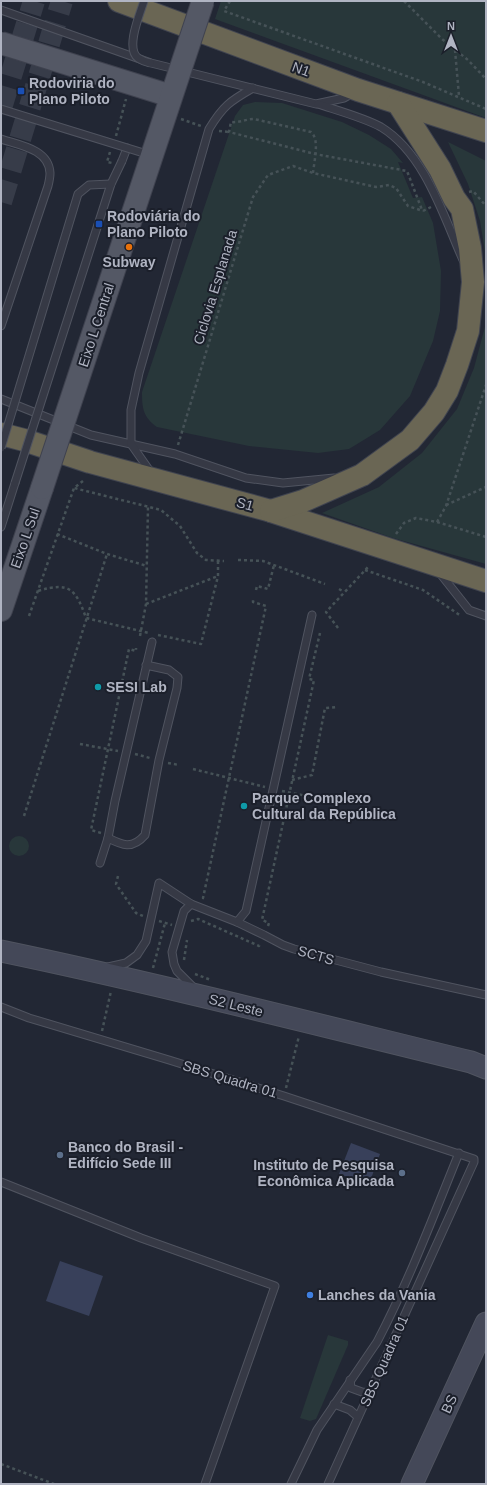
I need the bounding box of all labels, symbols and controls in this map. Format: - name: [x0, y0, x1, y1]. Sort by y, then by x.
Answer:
- north arrow: [431, 16, 471, 56]
- text: N: [447, 20, 455, 32]
- street label: N1: [290, 58, 312, 80]
- place label: Rodoviria do Plano Piloto: [29, 75, 115, 107]
- marker: Rodoviria do Plano Piloto: [16, 86, 26, 96]
- place label: Rodoviária do Plano Piloto: [107, 208, 200, 240]
- marker: Rodoviária do Plano Piloto: [94, 219, 104, 229]
- street label: Ciclovia Esplanada: [190, 228, 240, 346]
- marker: Subway: [124, 242, 134, 252]
- place label: Subway: [103, 254, 156, 270]
- street label: Eixo L Central: [75, 281, 117, 369]
- street label: S1: [235, 494, 256, 514]
- street label: Eixo L Sul: [7, 506, 43, 570]
- place label: SESI Lab: [106, 679, 167, 695]
- marker: SESI Lab: [93, 682, 103, 692]
- place label: Parque Complexo Cultural da República: [252, 790, 396, 822]
- marker: Parque Complexo Cultural da República: [239, 801, 249, 811]
- street label: SCTS: [296, 942, 336, 968]
- street label: S2 Leste: [207, 991, 265, 1019]
- street label: SBS Quadra 01: [181, 1057, 279, 1101]
- place label: Banco do Brasil - Edifício Sede III: [68, 1139, 183, 1171]
- marker: Banco do Brasil - Edifício Sede III: [55, 1150, 65, 1160]
- place label: Instituto de Pesquisa Econômica Aplicada: [253, 1157, 394, 1189]
- marker: Instituto de Pesquisa Econômica Aplicada: [397, 1168, 407, 1178]
- place label: Lanches da Vania: [318, 1287, 436, 1303]
- marker: Lanches da Vania: [305, 1290, 315, 1300]
- street label: SBS Quadra 01: [357, 1313, 411, 1409]
- street label: BS: [438, 1392, 460, 1416]

